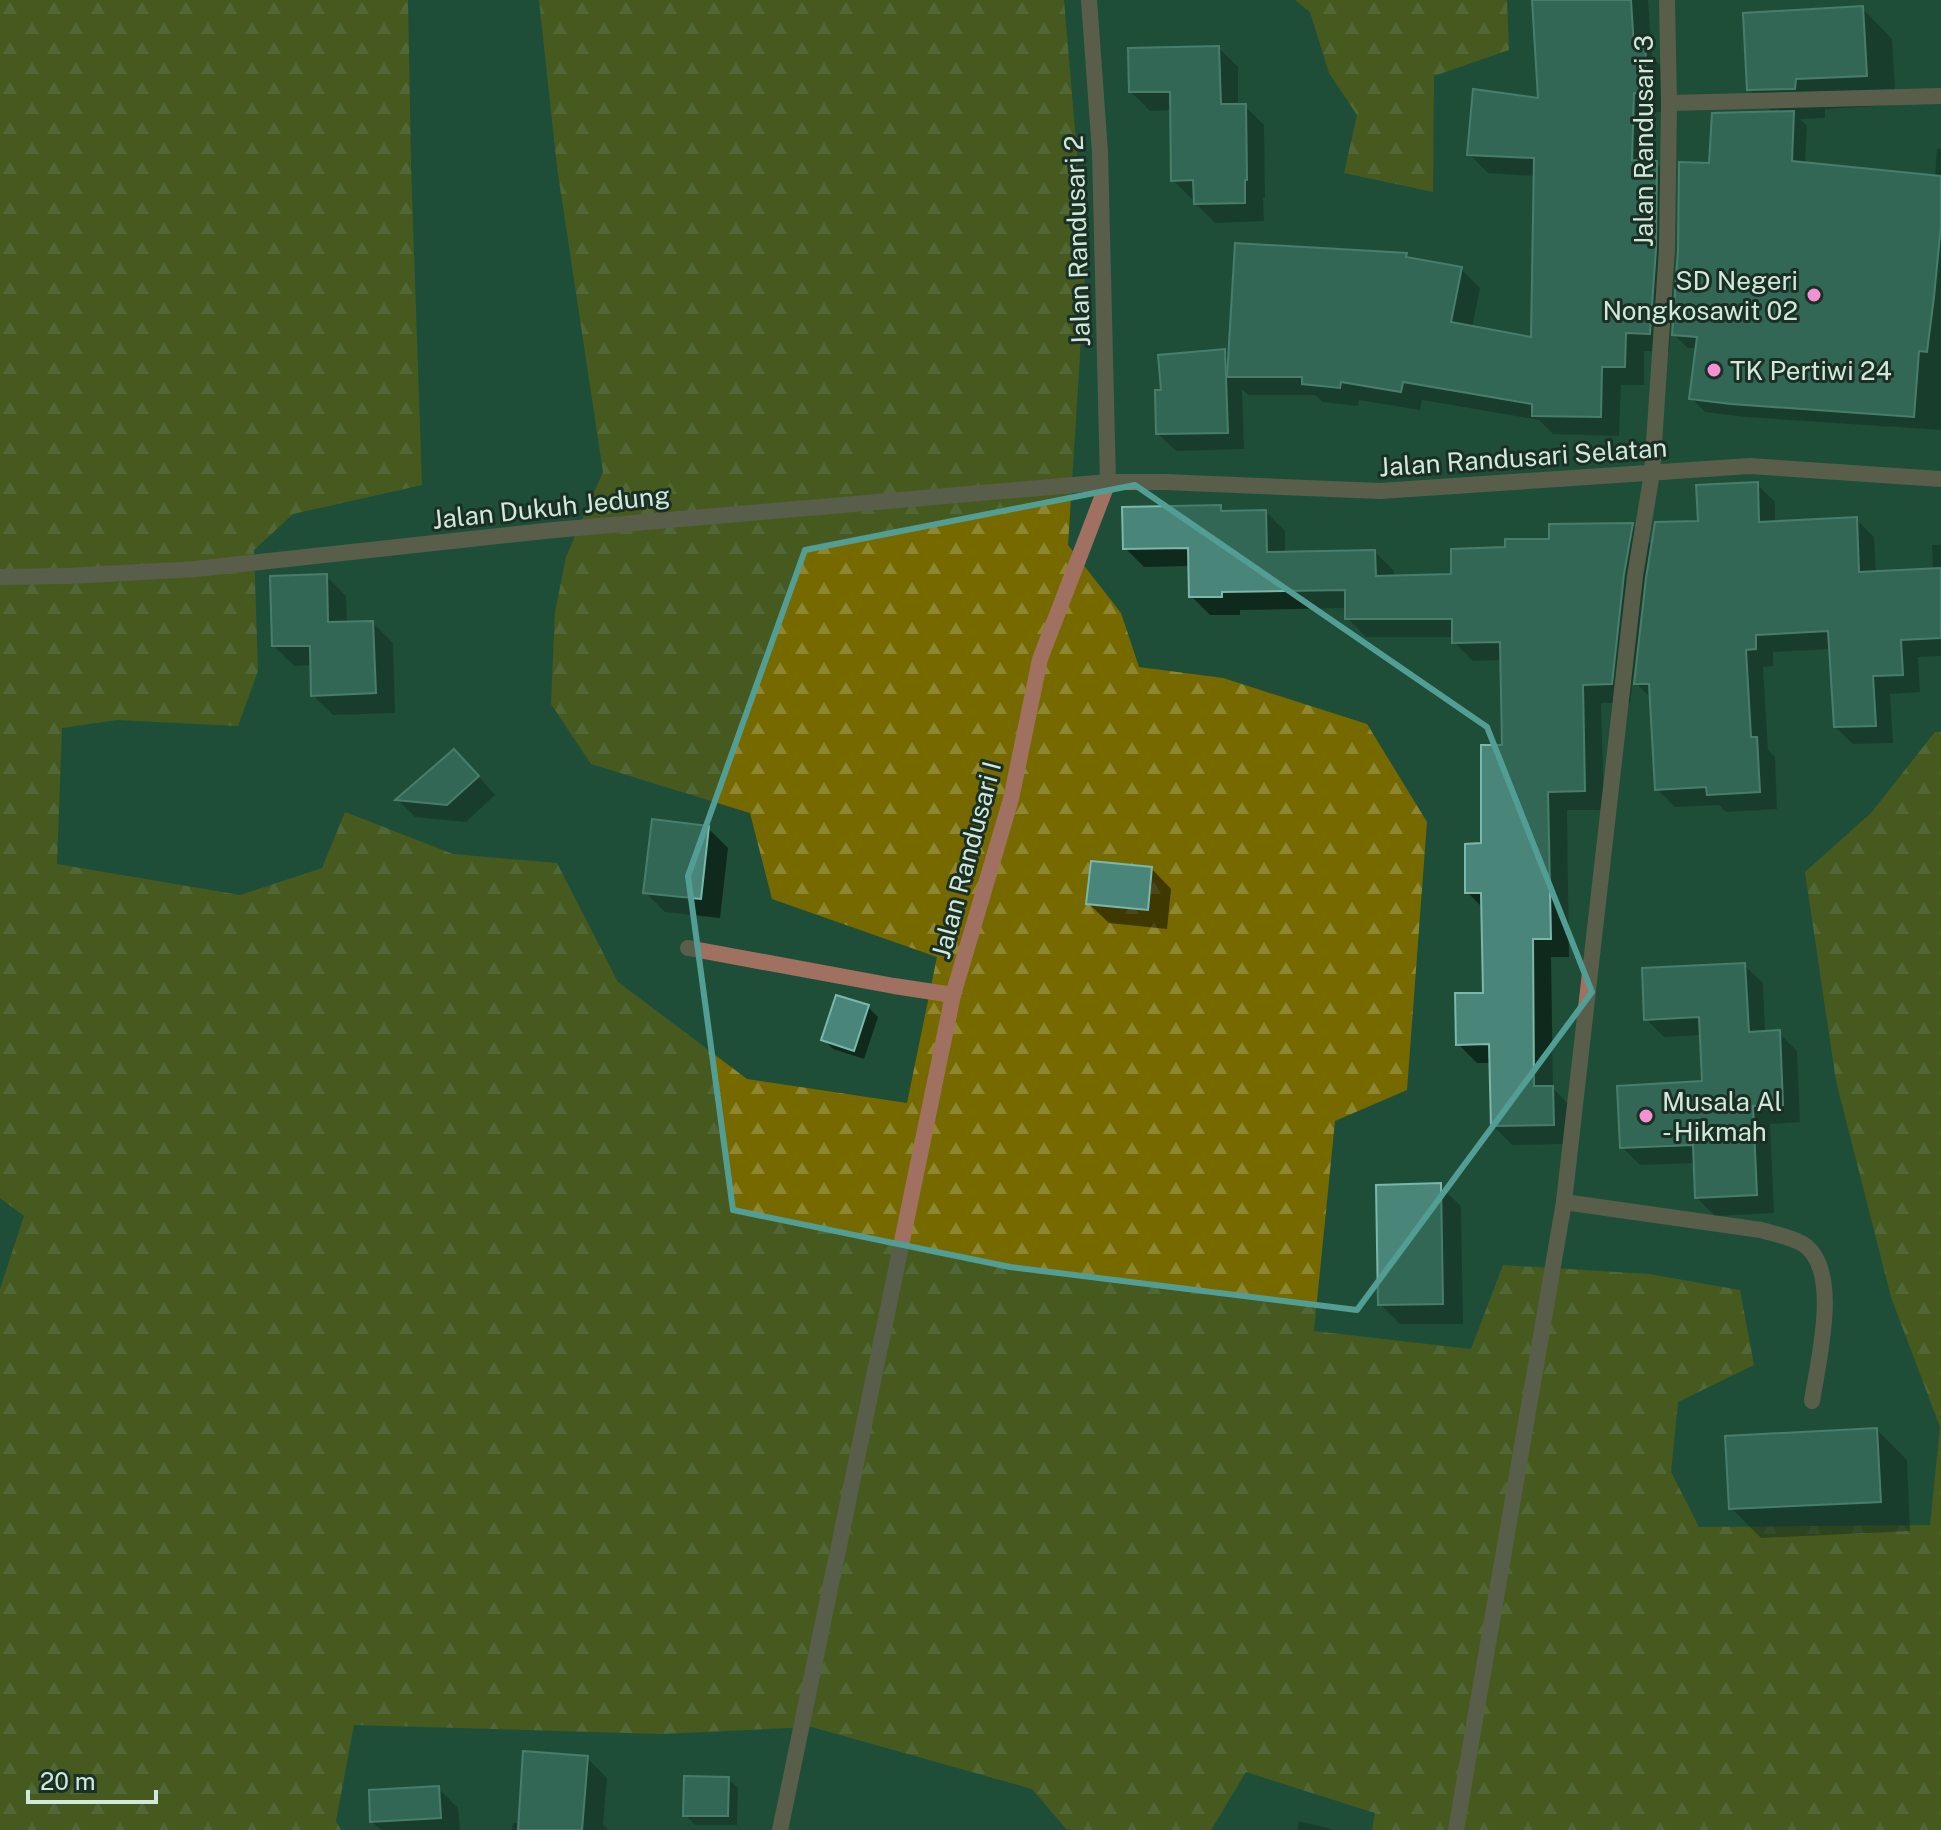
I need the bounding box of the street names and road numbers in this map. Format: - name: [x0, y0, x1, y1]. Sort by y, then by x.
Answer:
- street label: Jalan Randusari 3: [1628, 35, 1659, 247]
- street label: Jalan Randusari 2: [1058, 135, 1096, 347]
- street label: Jalan Randusari Selatan: [1378, 431, 1668, 483]
- street label: Jalan Dukuh Jedung: [431, 479, 671, 535]
- street label: Jalan Randusari I: [925, 758, 1007, 962]

